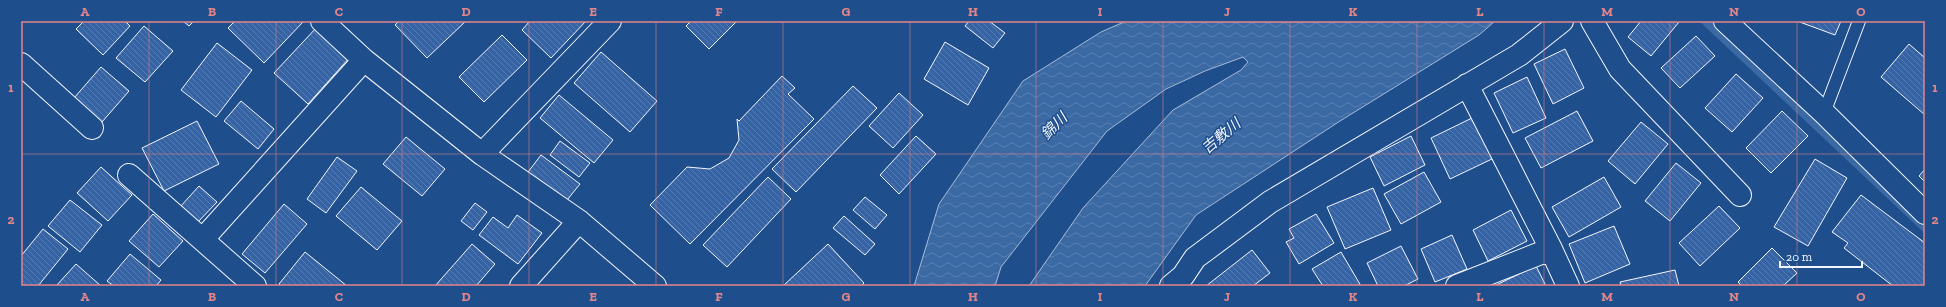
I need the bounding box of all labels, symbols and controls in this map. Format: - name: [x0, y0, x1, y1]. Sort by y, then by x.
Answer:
- text: A: [81, 4, 90, 19]
- text: B: [208, 4, 216, 19]
- text: C: [335, 4, 343, 19]
- text: D: [461, 4, 471, 19]
- text: E: [589, 4, 597, 19]
- text: F: [715, 4, 723, 19]
- text: G: [842, 4, 851, 19]
- text: H: [968, 4, 978, 19]
- text: I: [1098, 4, 1103, 19]
- text: J: [1224, 4, 1230, 19]
- text: K: [1349, 4, 1358, 19]
- text: L: [1476, 4, 1484, 19]
- text: M: [1601, 4, 1613, 19]
- text: N: [1729, 4, 1739, 19]
- text: O: [1856, 4, 1866, 19]
- text: 1: [8, 80, 14, 95]
- text: 1: [1932, 80, 1938, 95]
- water label: 錦川: [1037, 108, 1072, 143]
- water label: 吉敷川: [1198, 113, 1246, 157]
- text: 2: [8, 212, 15, 227]
- text: 2: [1932, 212, 1939, 227]
- scale bar: [1780, 243, 1862, 269]
- text: 20 m: [1786, 250, 1813, 264]
- text: A: [81, 289, 90, 304]
- text: B: [208, 289, 216, 304]
- text: C: [335, 289, 343, 304]
- text: D: [461, 289, 471, 304]
- text: E: [589, 289, 597, 304]
- text: F: [715, 289, 723, 304]
- text: G: [842, 289, 851, 304]
- text: H: [968, 289, 978, 304]
- text: I: [1098, 289, 1103, 304]
- text: J: [1224, 289, 1230, 304]
- text: K: [1349, 289, 1358, 304]
- text: L: [1476, 289, 1484, 304]
- text: M: [1601, 289, 1613, 304]
- text: N: [1729, 289, 1739, 304]
- text: O: [1856, 289, 1866, 304]

